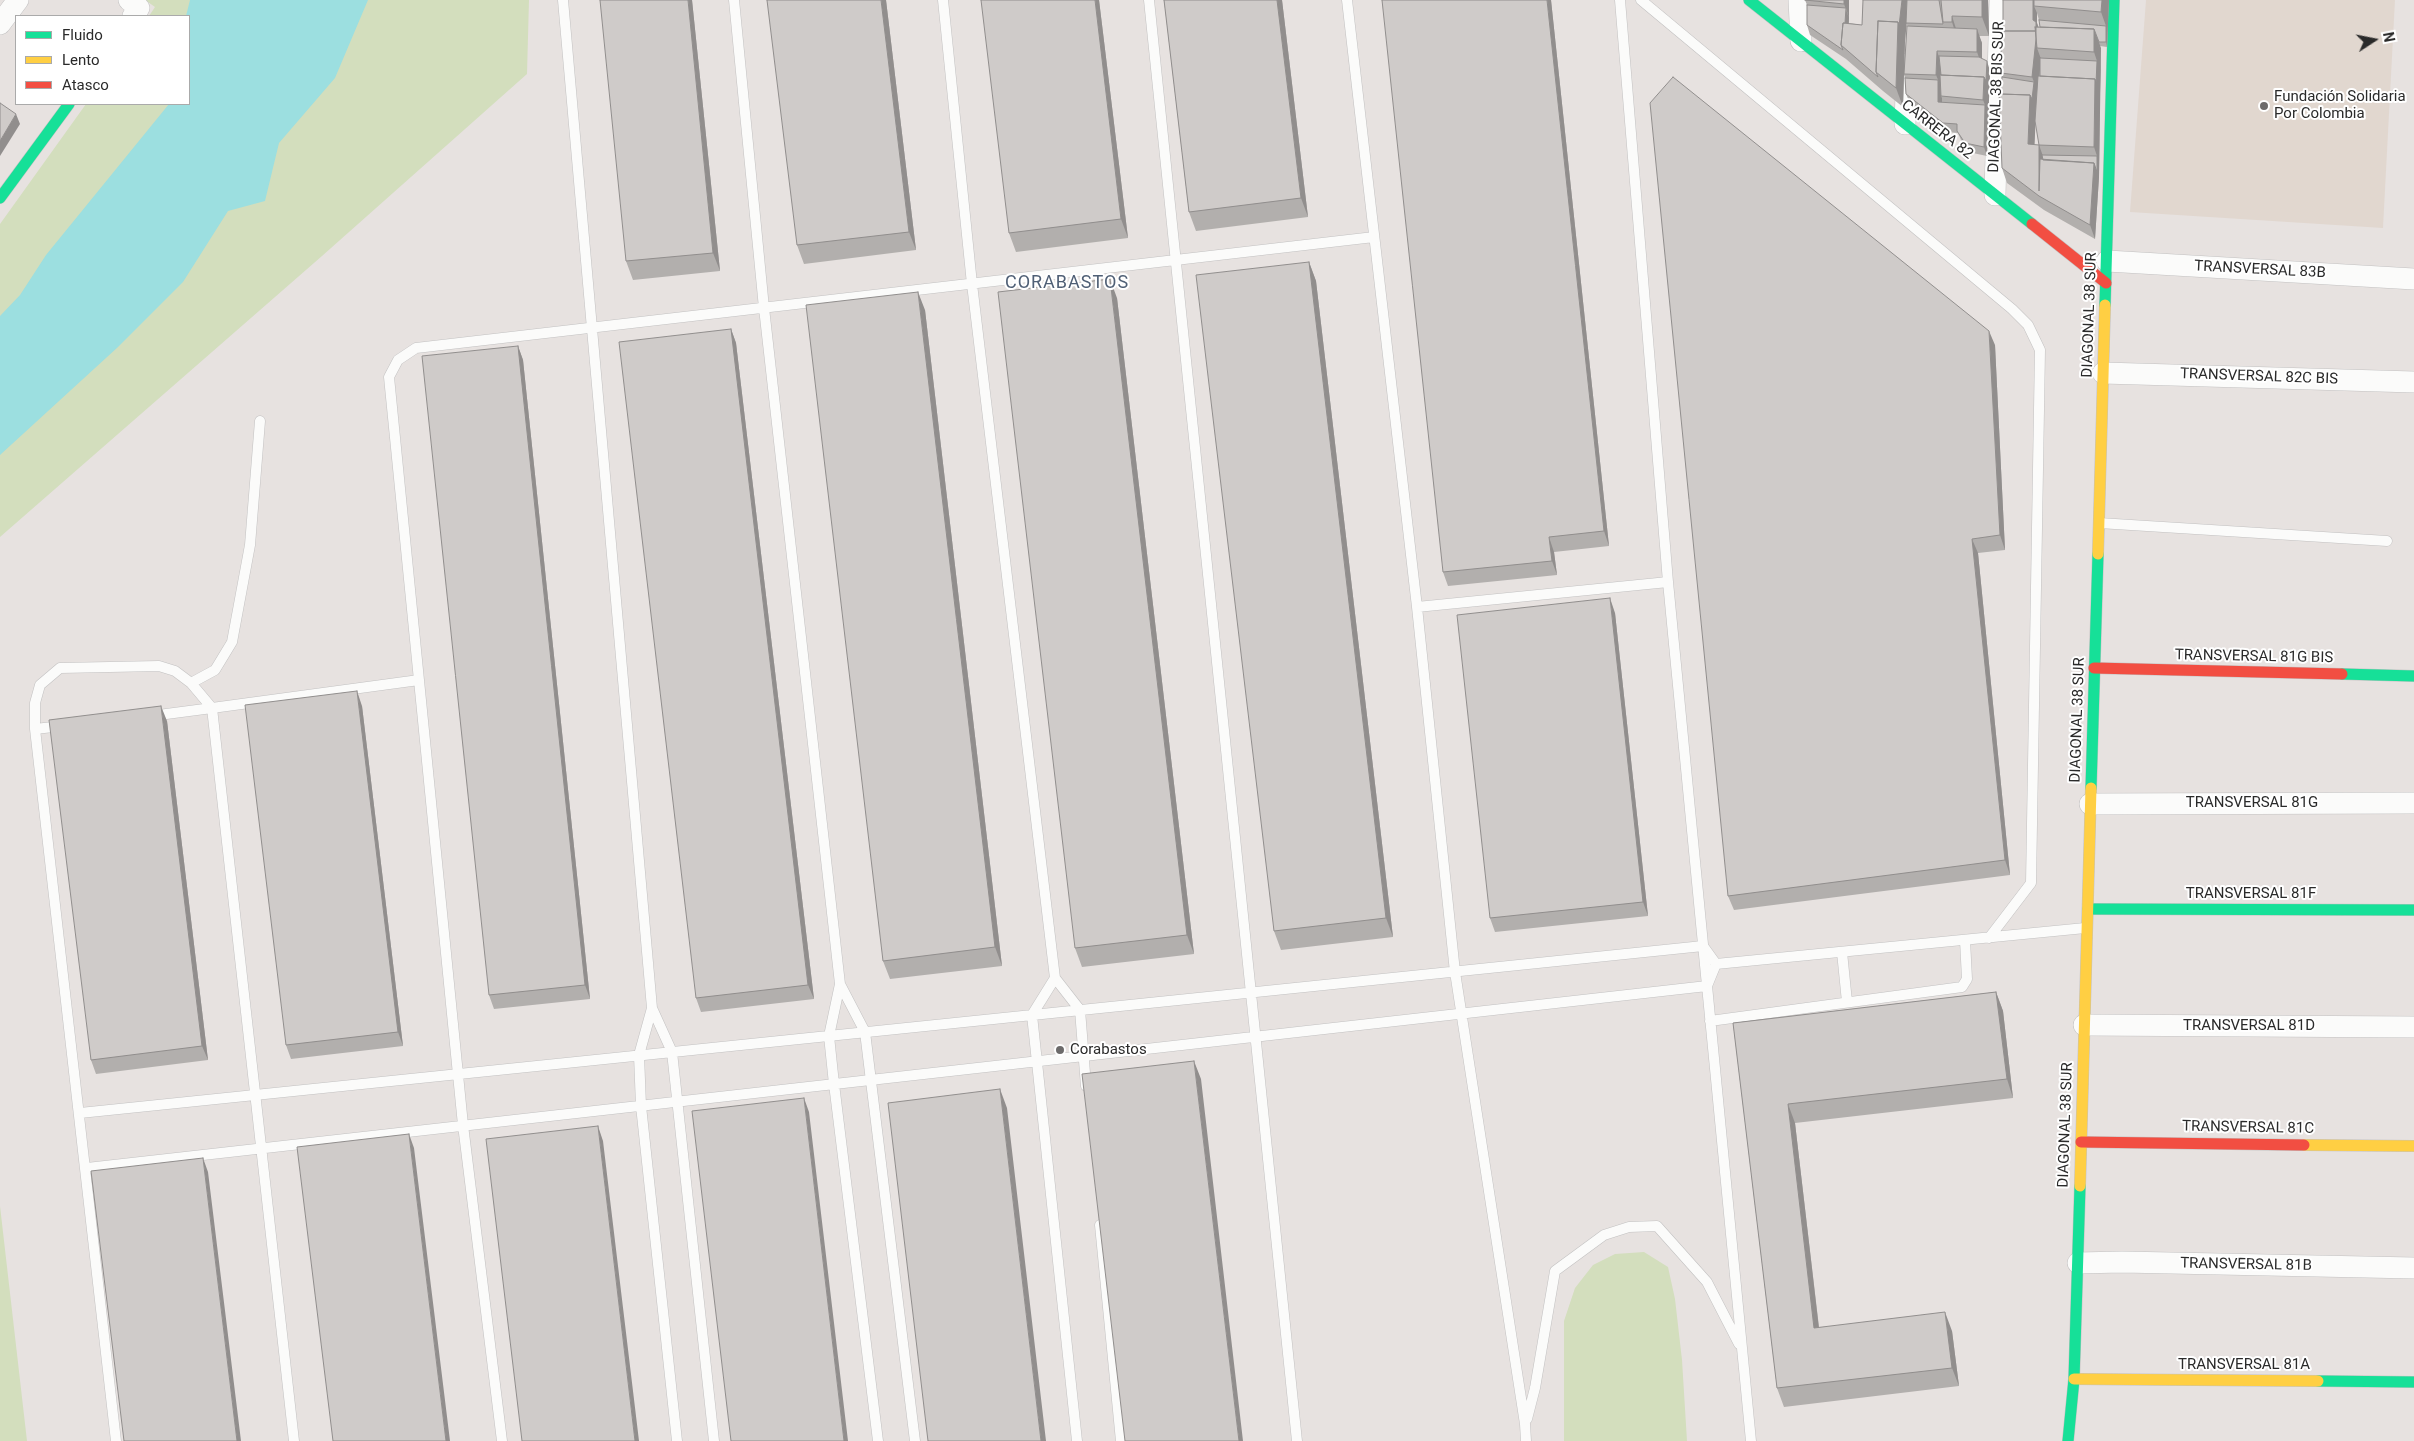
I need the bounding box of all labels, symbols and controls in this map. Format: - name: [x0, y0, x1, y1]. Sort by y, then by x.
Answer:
- legend: [15, 15, 190, 105]
- north arrow: [2349, 15, 2399, 65]
- street label: DIAGONAL 38 BIS SUR: [1985, 21, 2009, 173]
- text: Fluido: [62, 26, 103, 44]
- text: N: [2380, 31, 2398, 44]
- text: Lento: [62, 51, 100, 69]
- text: Atasco: [62, 76, 109, 94]
- place label: Fundación Solidaria Por Colombia: [2274, 88, 2406, 123]
- street label: CARRERA 82: [1898, 96, 1976, 164]
- marker: Fundación Solidaria Por Colombia: [2258, 100, 2270, 112]
- street label: DIAGONAL 38 SUR: [2079, 252, 2101, 378]
- street label: TRANSVERSAL 83B: [2194, 258, 2326, 282]
- district label: CORABASTOS: [1004, 272, 1130, 294]
- street label: TRANSVERSAL 82C BIS: [2180, 365, 2338, 389]
- street label: TRANSVERSAL 81G BIS: [2175, 647, 2333, 667]
- street label: DIAGONAL 38 SUR: [2067, 657, 2089, 783]
- street label: TRANSVERSAL 81G: [2186, 794, 2318, 812]
- street label: TRANSVERSAL 81F: [2186, 885, 2316, 903]
- street label: TRANSVERSAL 81D: [2183, 1017, 2315, 1035]
- place label: Corabastos: [1070, 1041, 1147, 1059]
- marker: Corabastos: [1054, 1044, 1066, 1056]
- street label: DIAGONAL 38 SUR: [2055, 1062, 2077, 1188]
- street label: TRANSVERSAL 81C: [2182, 1118, 2314, 1138]
- street label: TRANSVERSAL 81B: [2180, 1255, 2312, 1275]
- street label: TRANSVERSAL 81A: [2178, 1356, 2310, 1374]

